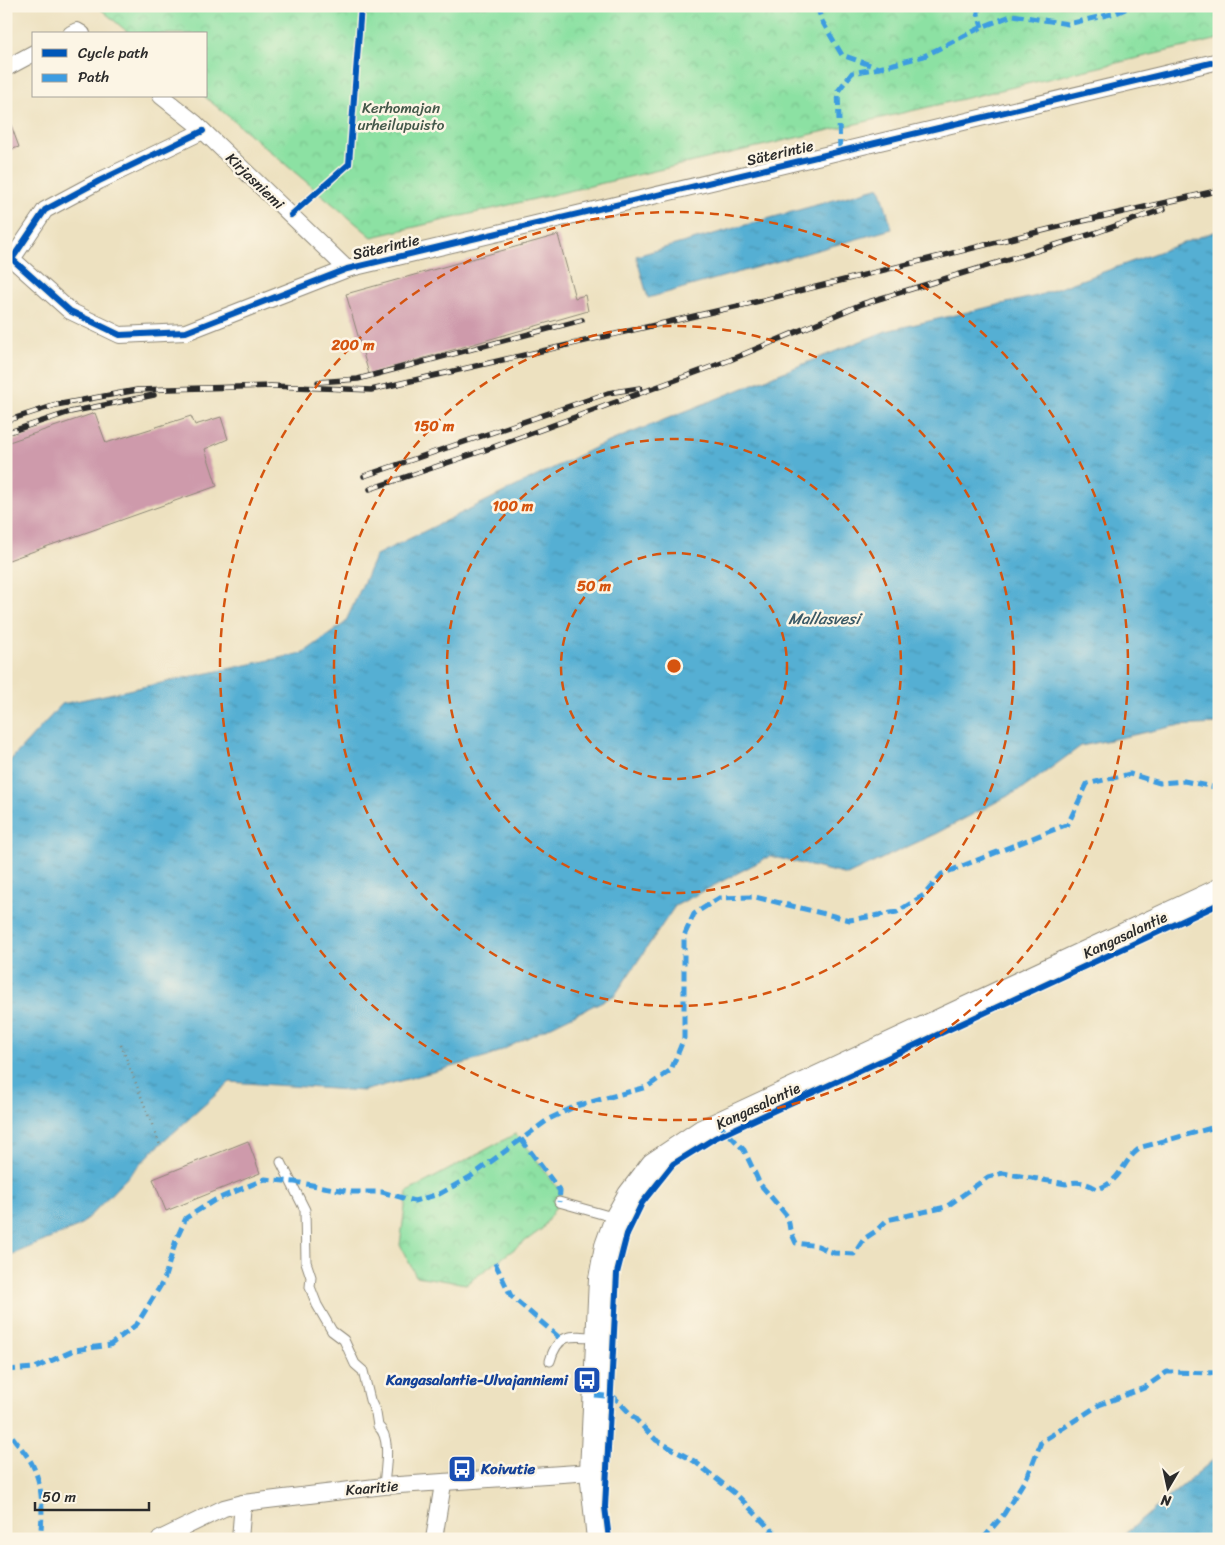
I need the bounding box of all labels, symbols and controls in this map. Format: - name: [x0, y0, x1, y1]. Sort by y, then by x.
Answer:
- legend: [32, 32, 208, 98]
- text: Cycle path: [78, 40, 149, 66]
- text: Path: [78, 64, 109, 90]
- park label: Kerhomajan urheilupuisto: [358, 95, 445, 138]
- street label: Säterintie: [744, 133, 816, 173]
- street label: Kirjasniemi: [220, 146, 291, 216]
- street label: Säterintie: [350, 227, 422, 267]
- text: 200 m: [330, 332, 375, 358]
- text: 150 m: [414, 413, 455, 439]
- text: 100 m: [493, 493, 534, 519]
- text: 50 m: [577, 573, 612, 599]
- water label: Mallasvesi: [788, 604, 863, 633]
- centre of rings: [665, 657, 683, 675]
- street label: Kangasalantie: [1078, 904, 1172, 966]
- street label: Kangasalantie: [711, 1075, 805, 1137]
- bus stop icon: Kangasalantie-Ulvajanniemi: [572, 1365, 602, 1395]
- place label: Kangasalantie-Ulvajanniemi: [385, 1367, 569, 1393]
- bus stop icon: Koivutie: [447, 1454, 477, 1484]
- place label: Koivutie: [480, 1456, 536, 1482]
- north arrow: [1142, 1462, 1192, 1512]
- street label: Kaaritie: [345, 1473, 400, 1503]
- scale bar: [35, 1480, 149, 1512]
- text: 50 m: [42, 1484, 77, 1510]
- text: N: [1159, 1487, 1174, 1514]

